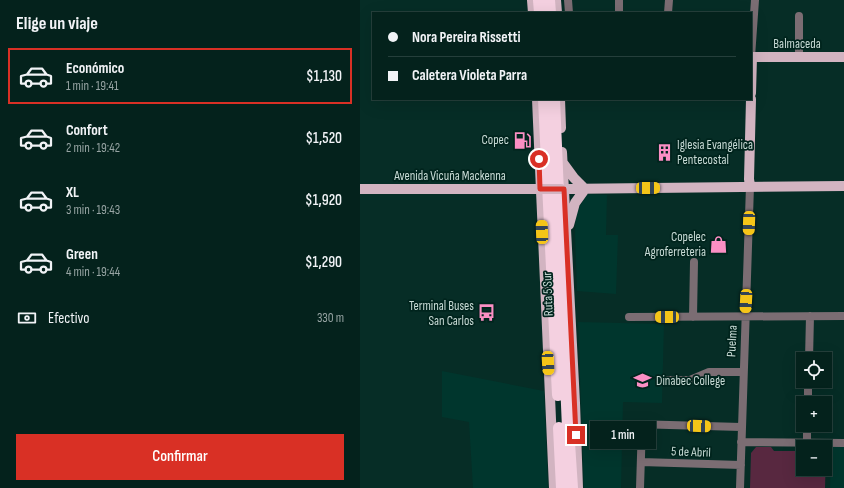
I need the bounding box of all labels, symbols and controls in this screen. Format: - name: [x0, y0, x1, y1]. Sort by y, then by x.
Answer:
- text: Elige un viaje: [16, 13, 98, 34]
- text: Nora Pereira Rissetti: [412, 28, 521, 47]
- street label: Balmaceda: [773, 36, 821, 52]
- icon: car: [18, 58, 54, 94]
- text: Económico: [66, 59, 124, 78]
- text: Caletera Violeta Parra: [412, 66, 527, 85]
- text: $1,130: [306, 67, 342, 86]
- text: 1 min · 19:41: [66, 78, 118, 94]
- icon: car: [18, 120, 54, 156]
- text: Confort: [66, 121, 108, 140]
- text: $1,520: [305, 129, 342, 148]
- fuel station icon: Copec: [512, 130, 532, 150]
- place label: Copec: [482, 132, 509, 148]
- place label: Iglesia Evangélica Pentecostal: [677, 137, 753, 168]
- text: 2 min · 19:42: [66, 140, 120, 156]
- building icon: Iglesia Evangélica Pentecostal: [654, 142, 674, 162]
- route start: [530, 150, 548, 168]
- street label: Avenida Vicuña Mackenna: [393, 168, 506, 184]
- icon: car: [18, 182, 54, 218]
- car: [636, 182, 660, 194]
- text: XL: [66, 183, 79, 202]
- text: $1,920: [305, 191, 342, 210]
- text: 3 min · 19:43: [66, 202, 120, 218]
- car: [743, 211, 755, 235]
- car: [536, 220, 548, 244]
- place label: Copelec Agroferreteria: [644, 229, 706, 260]
- shop icon: Copelec Agroferreteria: [709, 234, 729, 254]
- icon: car: [18, 244, 54, 280]
- text: Green: [66, 245, 98, 264]
- text: $1,290: [305, 253, 342, 272]
- text: 4 min · 19:44: [66, 264, 120, 280]
- street label: Ruta 5 Sur: [539, 271, 557, 316]
- car: [739, 289, 753, 313]
- place label: Terminal Buses San Carlos: [409, 298, 474, 329]
- bus stop icon: Terminal Buses San Carlos: [477, 303, 497, 323]
- icon: cash: [16, 307, 38, 329]
- text: Efectivo: [48, 309, 89, 328]
- text: 330 m: [317, 310, 344, 326]
- car: [655, 311, 679, 323]
- street label: Puelma: [723, 325, 741, 357]
- car: [541, 351, 555, 375]
- map controls: [796, 352, 832, 476]
- button: locate: [796, 352, 832, 388]
- school or university icon: Dinabec College: [633, 371, 653, 391]
- place label: Dinabec College: [656, 373, 725, 389]
- button: +: [796, 396, 832, 432]
- car: [687, 420, 711, 432]
- callout: 1 min: [590, 421, 656, 449]
- route end: [567, 426, 585, 444]
- text: 1 min: [611, 427, 635, 443]
- button: Confirmar: [16, 434, 344, 480]
- button: −: [796, 440, 832, 476]
- street label: 5 de Abril: [671, 443, 711, 461]

